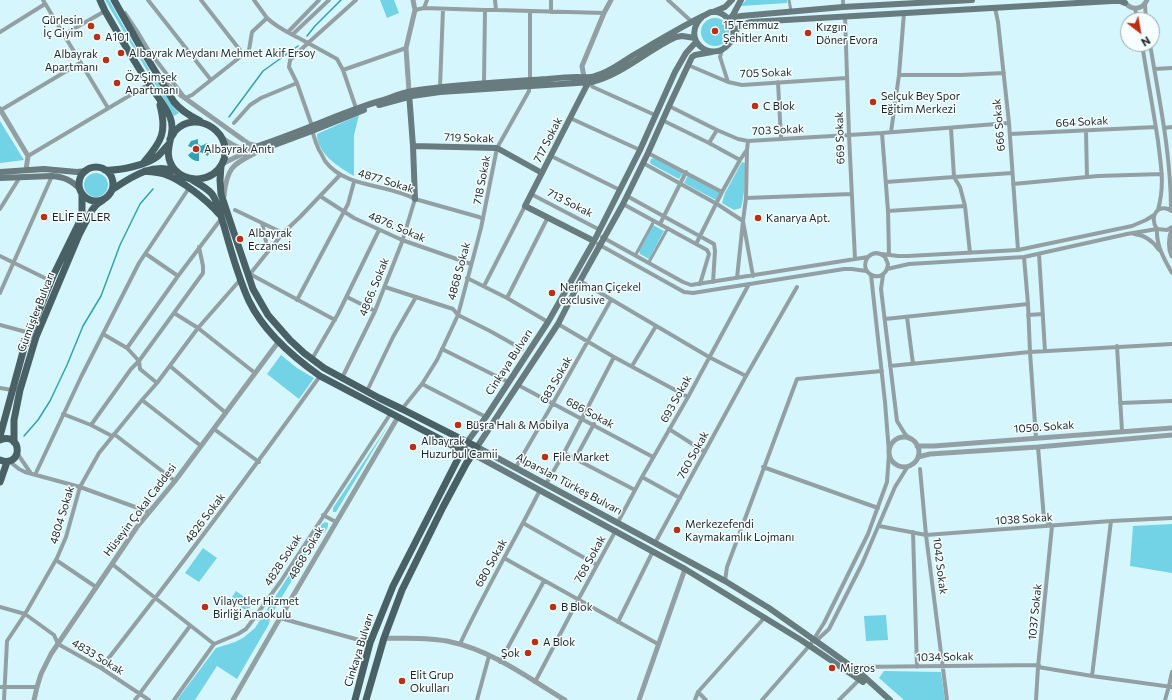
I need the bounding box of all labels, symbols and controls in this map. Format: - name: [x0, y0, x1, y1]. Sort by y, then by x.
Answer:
- north arrow: [1120, 12, 1160, 52]
- place label: Gürlesin İç Giyim: [42, 13, 83, 39]
- place label: 15 Temmuz Şehitler Anıtı: [723, 18, 788, 44]
- place label: Kızgın Döner Evora: [816, 20, 878, 46]
- marker: Gürlesin İç Giyim: [86, 21, 96, 31]
- marker: 15 Temmuz Şehitler Anıtı: [710, 26, 720, 36]
- marker: Kızgın Döner Evora: [803, 28, 813, 38]
- place label: A101: [105, 30, 129, 44]
- marker: A101: [92, 32, 102, 42]
- text: N: [1139, 34, 1153, 50]
- place label: Albayrak Meydanı Mehmet Akif Ersoy: [129, 46, 316, 60]
- place label: Albayrak Apartmanı: [45, 47, 98, 73]
- marker: Albayrak Meydanı Mehmet Akif Ersoy: [116, 48, 126, 58]
- marker: Albayrak Apartmanı: [101, 55, 111, 65]
- street label: 705 Sokak: [740, 65, 792, 81]
- place label: Öz Şimşek Apartmanı: [125, 70, 178, 96]
- marker: Öz Şimşek Apartmanı: [112, 78, 122, 88]
- place label: Selçuk Bey Spor Eğitim Merkezi: [881, 89, 960, 115]
- marker: Selçuk Bey Spor Eğitim Merkezi: [868, 97, 878, 107]
- street label: 666 Sokak: [990, 98, 1008, 152]
- place label: C Blok: [763, 99, 795, 113]
- marker: C Blok: [750, 101, 760, 111]
- street label: 669 Sokak: [832, 111, 848, 165]
- street label: 664 Sokak: [1055, 114, 1109, 130]
- street label: 717 Sokak: [531, 115, 565, 165]
- street label: 703 Sokak: [752, 122, 804, 138]
- street label: 719 Sokak: [444, 131, 494, 145]
- place label: Albayrak Anıtı: [204, 142, 274, 156]
- marker: Albayrak Anıtı: [191, 144, 201, 154]
- street label: 718 Sokak: [471, 154, 493, 206]
- street label: 4877 Sokak: [357, 166, 415, 196]
- street label: 713 Sokak: [545, 186, 595, 220]
- street label: 4876. Sokak: [366, 209, 428, 245]
- place label: ELİF EVLER: [52, 210, 111, 224]
- place label: Kanarya Apt.: [766, 211, 830, 225]
- marker: ELİF EVLER: [39, 212, 49, 222]
- marker: Kanarya Apt.: [753, 213, 763, 223]
- place label: Albayrak Eczanesi: [248, 226, 292, 252]
- marker: Albayrak Eczanesi: [235, 234, 245, 244]
- street label: 4868 Sokak: [445, 241, 473, 301]
- street label: 4866. Sokak: [356, 256, 392, 318]
- street label: Gümüşler Bulvarı: [15, 270, 57, 354]
- place label: Neriman Çiçekel exclusive: [560, 280, 641, 306]
- marker: Neriman Çiçekel exclusive: [547, 288, 557, 298]
- street label: Cinkaya Bulvarı: [483, 326, 535, 398]
- street label: 683 Sokak: [537, 354, 575, 406]
- street label: 693 Sokak: [658, 373, 694, 425]
- street label: 686 Sokak: [564, 395, 616, 431]
- place label: Büşra Halı & Mobilya: [466, 418, 569, 432]
- street label: 1050. Sokak: [1013, 418, 1075, 436]
- marker: Büşra Halı & Mobilya: [453, 420, 463, 430]
- street label: 760 Sokak: [675, 429, 711, 481]
- place label: Albayrak Huzurbul Camii: [421, 434, 497, 460]
- marker: Albayrak Huzurbul Camii: [408, 442, 418, 452]
- street label: Alparslan Türkeş Bulvarı: [514, 450, 624, 518]
- place label: File Market: [553, 450, 609, 464]
- marker: File Market: [540, 452, 550, 462]
- street label: Hüseyin Çokal Caddesi: [101, 461, 179, 559]
- street label: 4804 Sokak: [47, 484, 77, 546]
- street label: 4826 Sokak: [182, 491, 228, 545]
- street label: 1038 Sokak: [995, 510, 1053, 528]
- place label: Merkezefendi Kaymakamlık Lojmanı: [685, 517, 794, 543]
- street label: 4868 Sokak: [285, 524, 327, 582]
- marker: Merkezefendi Kaymakamlık Lojmanı: [672, 525, 682, 535]
- street label: 4828 Sokak: [261, 532, 305, 588]
- street label: 768 Sokak: [572, 533, 608, 585]
- street label: 680 Sokak: [472, 536, 510, 590]
- street label: 1042 Sokak: [930, 537, 950, 595]
- street label: 1037 Sokak: [1025, 583, 1045, 641]
- place label: Vilayetler Hizmet Birliği Anaokulu: [213, 594, 299, 620]
- place label: B Blok: [561, 600, 593, 614]
- marker: Vilayetler Hizmet Birliği Anaokulu: [200, 602, 210, 612]
- marker: B Blok: [548, 602, 558, 612]
- street label: Cinkaya Bulvarı: [342, 612, 376, 688]
- place label: A Blok: [543, 635, 575, 649]
- street label: 4833 Sokak: [69, 636, 127, 678]
- marker: A Blok: [530, 637, 540, 647]
- place label: Şok: [501, 646, 520, 660]
- marker: Şok: [523, 648, 533, 658]
- street label: 1034 Sokak: [916, 650, 974, 664]
- place label: Migros: [840, 661, 875, 675]
- marker: Migros: [827, 663, 837, 673]
- place label: Elit Grup Okulları: [410, 668, 454, 694]
- marker: Elit Grup Okulları: [397, 676, 407, 686]

